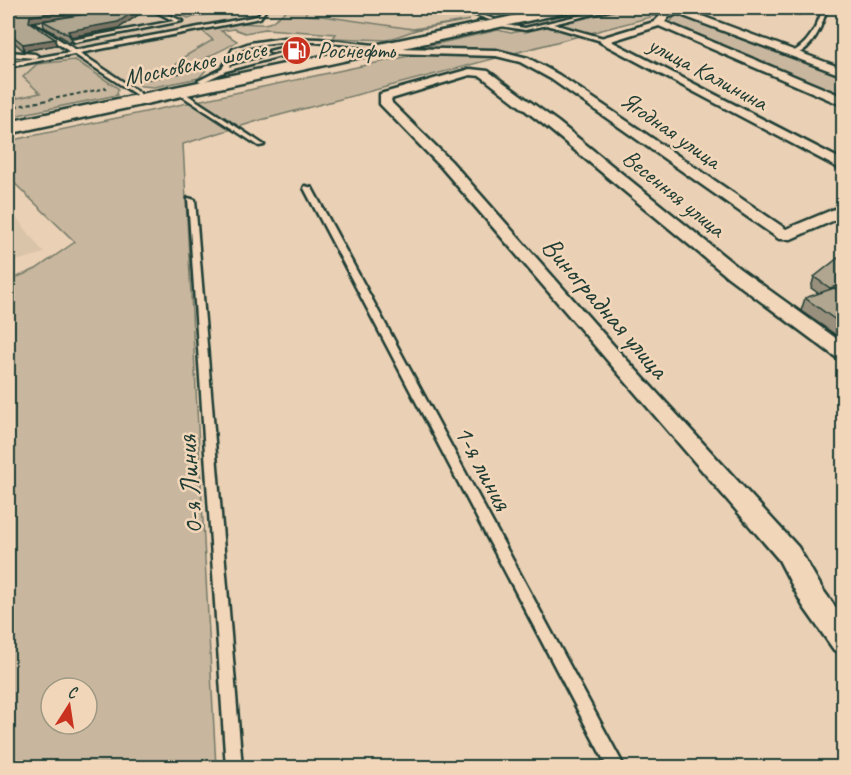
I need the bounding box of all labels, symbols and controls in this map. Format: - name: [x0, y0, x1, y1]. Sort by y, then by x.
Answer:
- street label: улица Калинина: [641, 28, 774, 118]
- street label: Московское шоссе: [121, 33, 271, 93]
- fuel station icon: Роснефть: [280, 34, 312, 66]
- place label: Роснефть: [317, 35, 396, 65]
- street label: Ягодная улица: [615, 85, 729, 177]
- street label: Весенняя улица: [617, 142, 733, 244]
- street label: Виноградная улица: [534, 229, 678, 387]
- street label: 1-я линия: [446, 418, 521, 517]
- street label: 0-я Линия: [169, 433, 210, 536]
- north arrow: [39, 676, 99, 736]
- text: С: [66, 682, 80, 703]

